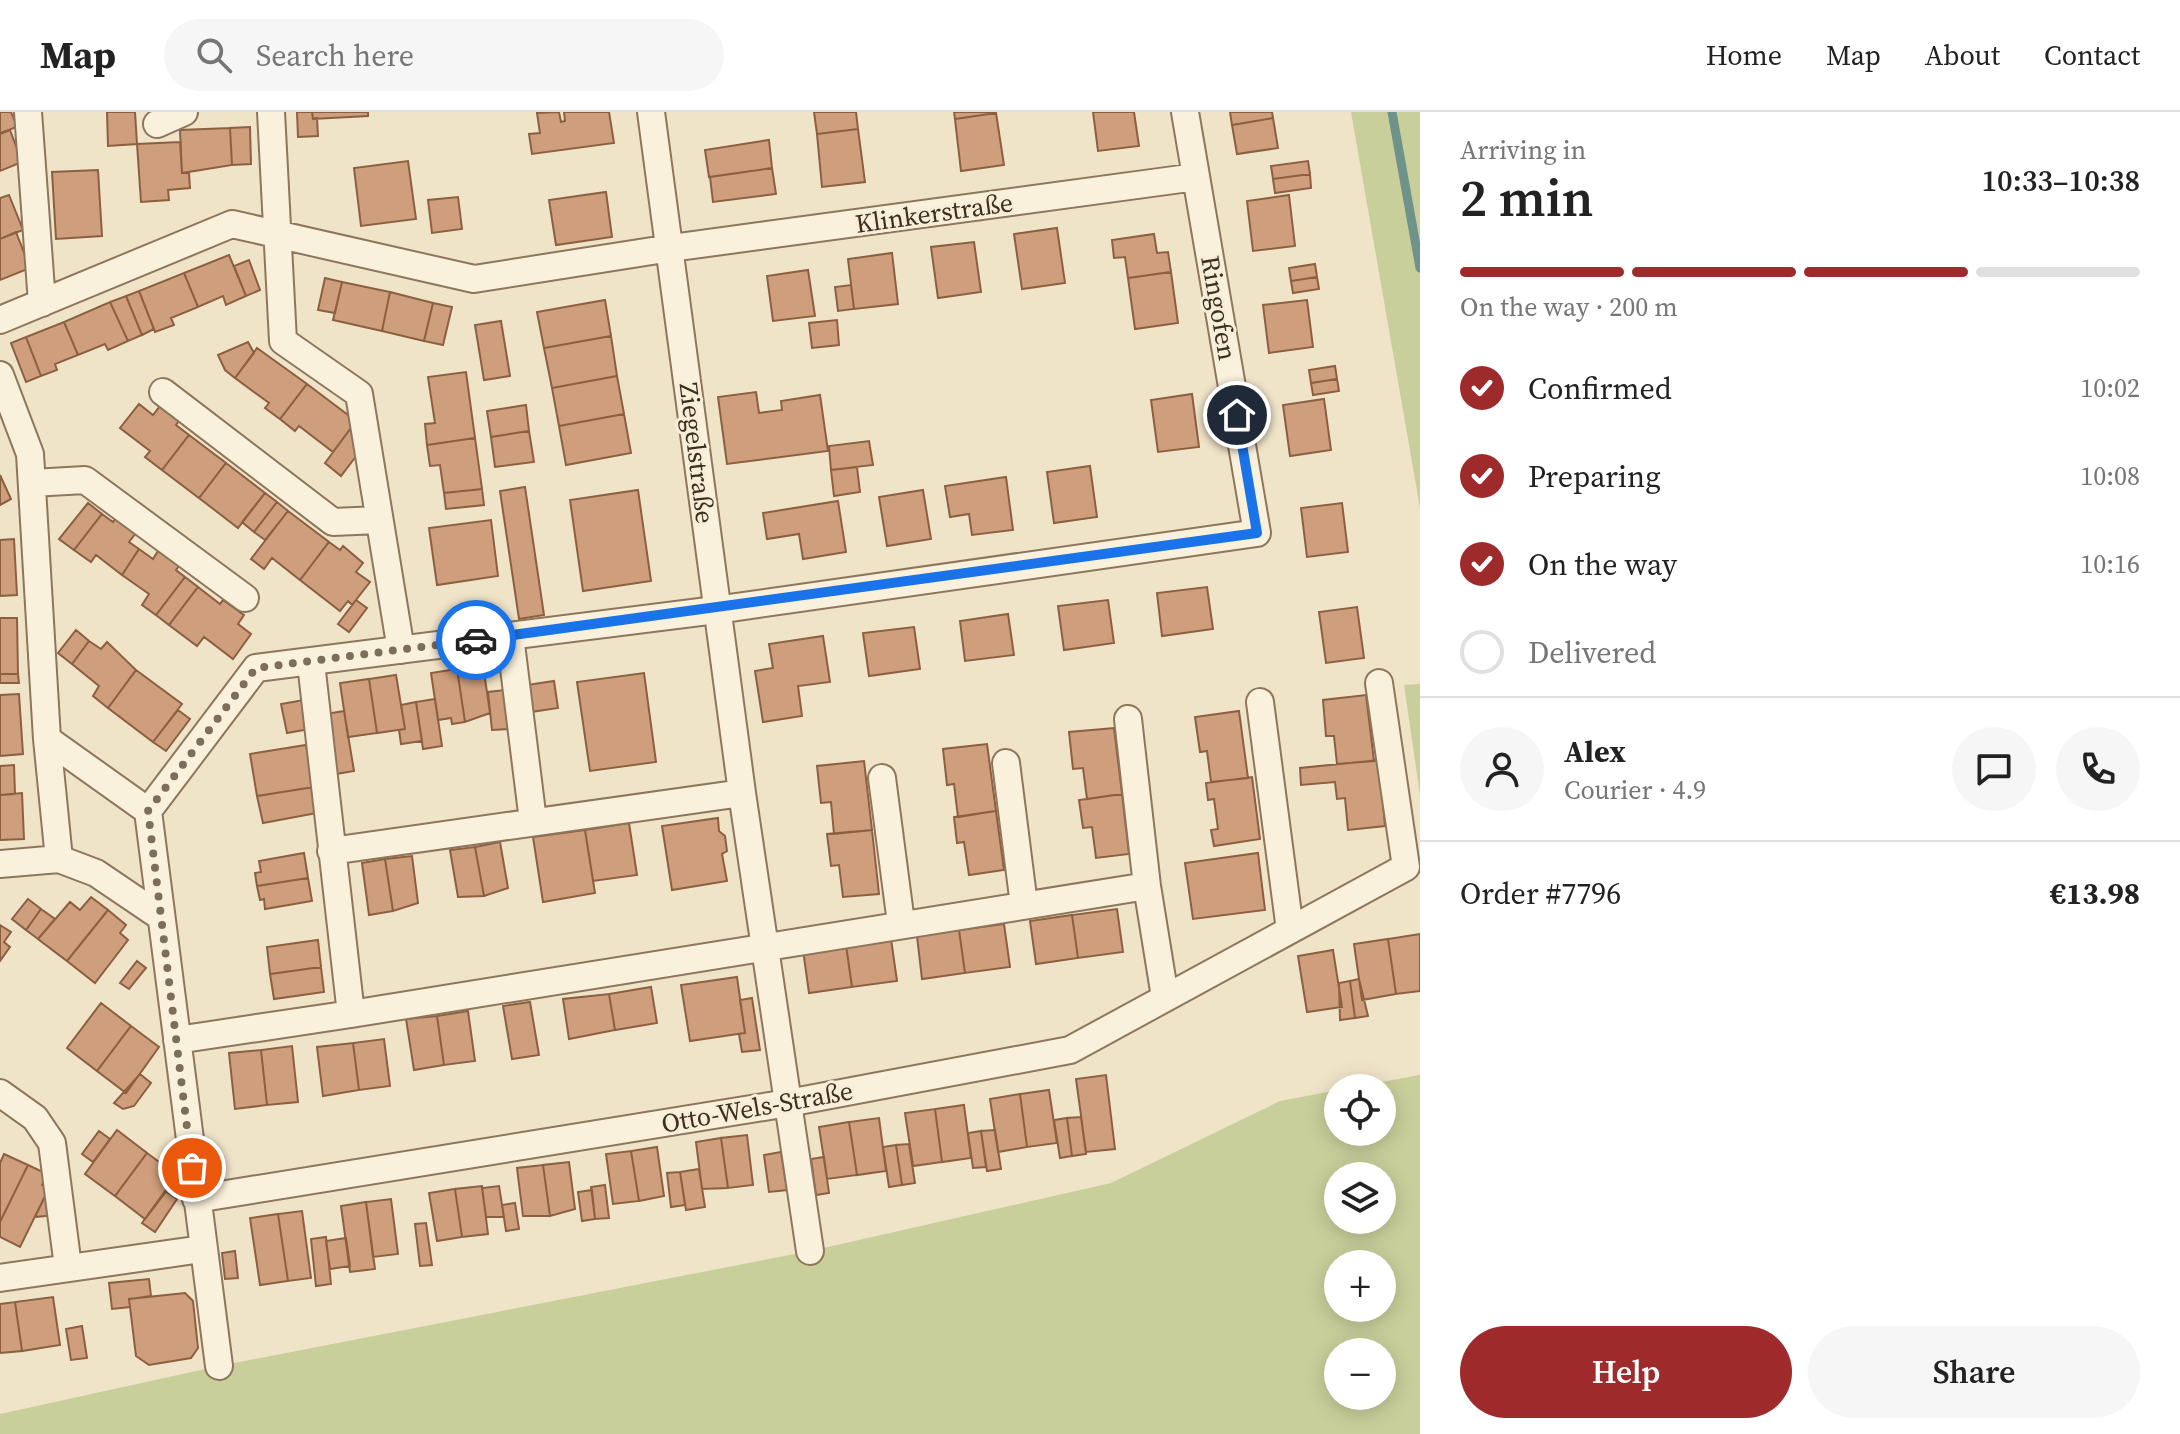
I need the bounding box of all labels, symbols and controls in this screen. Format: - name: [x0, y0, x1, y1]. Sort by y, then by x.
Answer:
- search box: [164, 19, 724, 91]
- text: Map: [40, 29, 116, 81]
- icon: search: [192, 33, 236, 77]
- text: Search here: [256, 35, 414, 76]
- text: Home: [1706, 36, 1782, 74]
- text: Map: [1826, 36, 1881, 74]
- text: About: [1925, 36, 2000, 74]
- text: Contact: [2044, 36, 2140, 74]
- text: Arriving in: [1460, 132, 1586, 168]
- text: 10:33–10:38: [1981, 160, 2140, 201]
- text: 2 min: [1460, 162, 1593, 233]
- street label: Klinkerstraße: [853, 184, 1015, 242]
- street label: Ringofen: [1192, 253, 1246, 363]
- text: On the way · 200 m: [1460, 289, 1678, 325]
- icon: check: [1460, 366, 1504, 410]
- text: Confirmed: [1528, 368, 1672, 409]
- text: 10:02: [2080, 370, 2140, 406]
- street label: Ziegelstraße: [671, 381, 723, 525]
- pin: [1203, 381, 1271, 449]
- icon: home: [1215, 393, 1259, 437]
- icon: check: [1460, 454, 1504, 498]
- text: Preparing: [1528, 456, 1661, 497]
- text: 10:08: [2080, 458, 2140, 494]
- icon: check: [1460, 542, 1504, 586]
- text: On the way: [1528, 544, 1677, 585]
- text: 10:16: [2080, 546, 2140, 582]
- courier: [436, 600, 516, 680]
- icon: car: [454, 618, 498, 662]
- text: Delivered: [1528, 632, 1656, 673]
- button: person: [1460, 727, 1544, 811]
- button: chat: [1952, 727, 2036, 811]
- button: phone: [2056, 727, 2140, 811]
- text: Alex: [1564, 731, 1626, 772]
- text: Courier · 4.9: [1564, 772, 1706, 808]
- text: Order #7796: [1460, 873, 1621, 914]
- text: €13.98: [2050, 873, 2140, 914]
- street label: Otto-Wels-Straße: [658, 1072, 856, 1142]
- map controls: [1324, 1074, 1396, 1410]
- button: locate: [1324, 1074, 1396, 1146]
- pin: [158, 1134, 226, 1202]
- icon: bag: [170, 1146, 214, 1190]
- button: layers: [1324, 1162, 1396, 1234]
- button: +: [1324, 1250, 1396, 1322]
- button: Help: [1460, 1326, 1792, 1418]
- button: Share: [1808, 1326, 2140, 1418]
- button: −: [1324, 1338, 1396, 1410]

